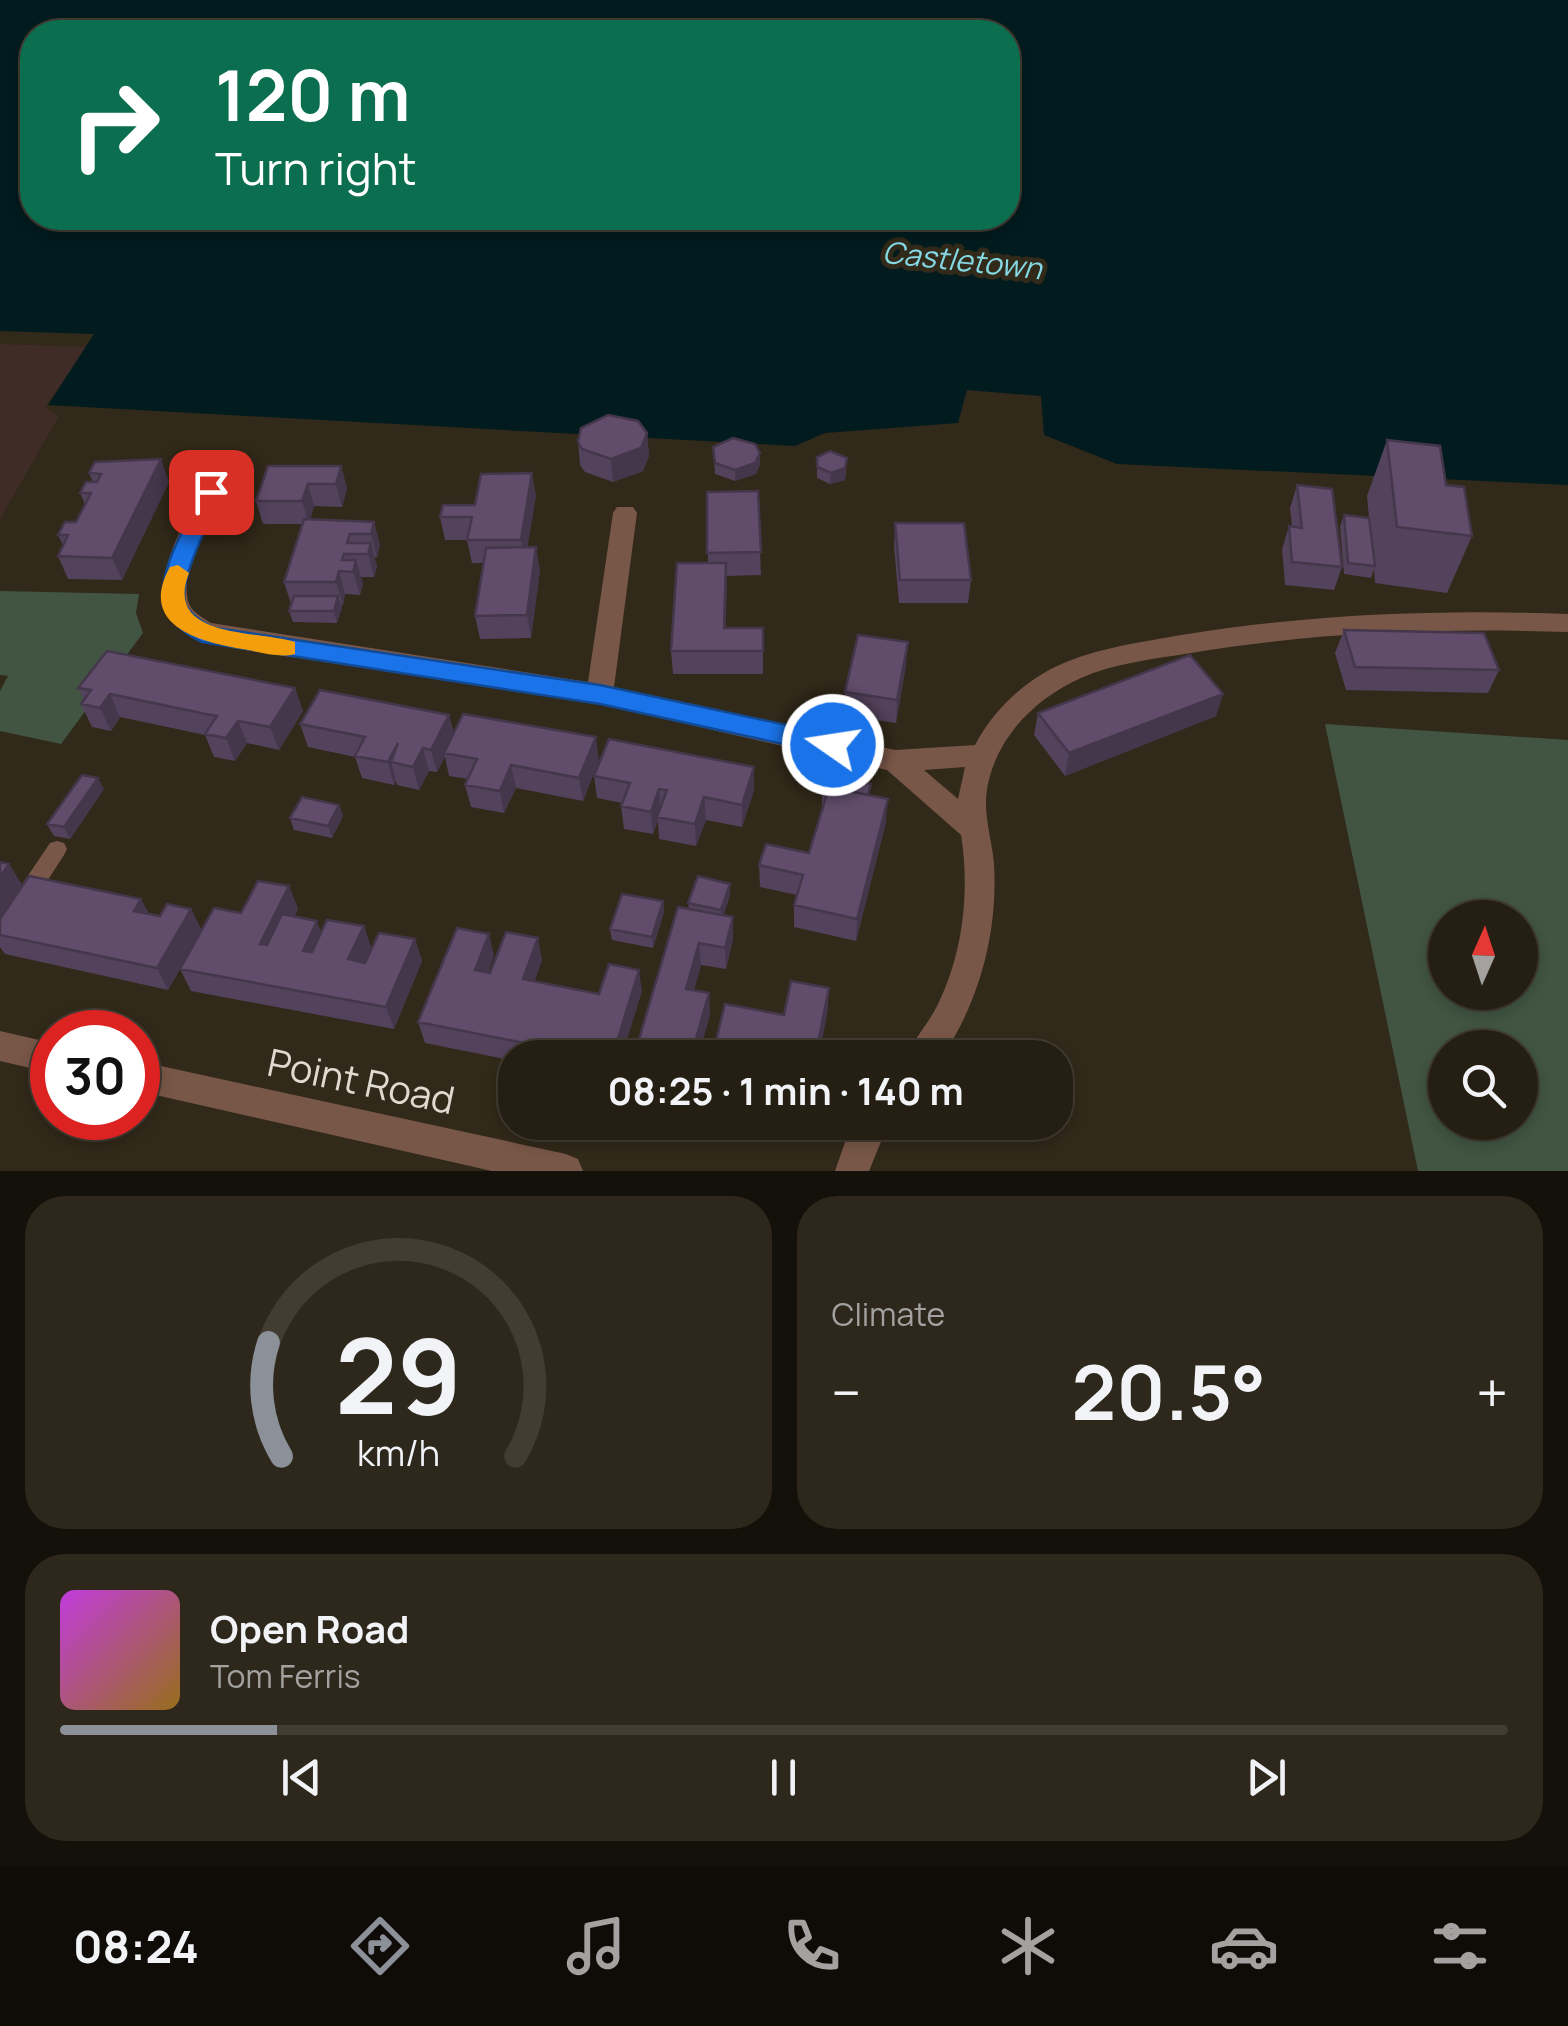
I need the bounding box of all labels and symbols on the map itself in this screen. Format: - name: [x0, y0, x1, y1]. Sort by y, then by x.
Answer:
- water label: Castletown: [881, 231, 1045, 288]
- pin: [169, 450, 254, 535]
- position arrow: [781, 693, 885, 797]
- north arrow: [1428, 900, 1538, 1010]
- speed limit sign: 30: [30, 1010, 160, 1140]
- street label: Point Road: [263, 1035, 460, 1125]

